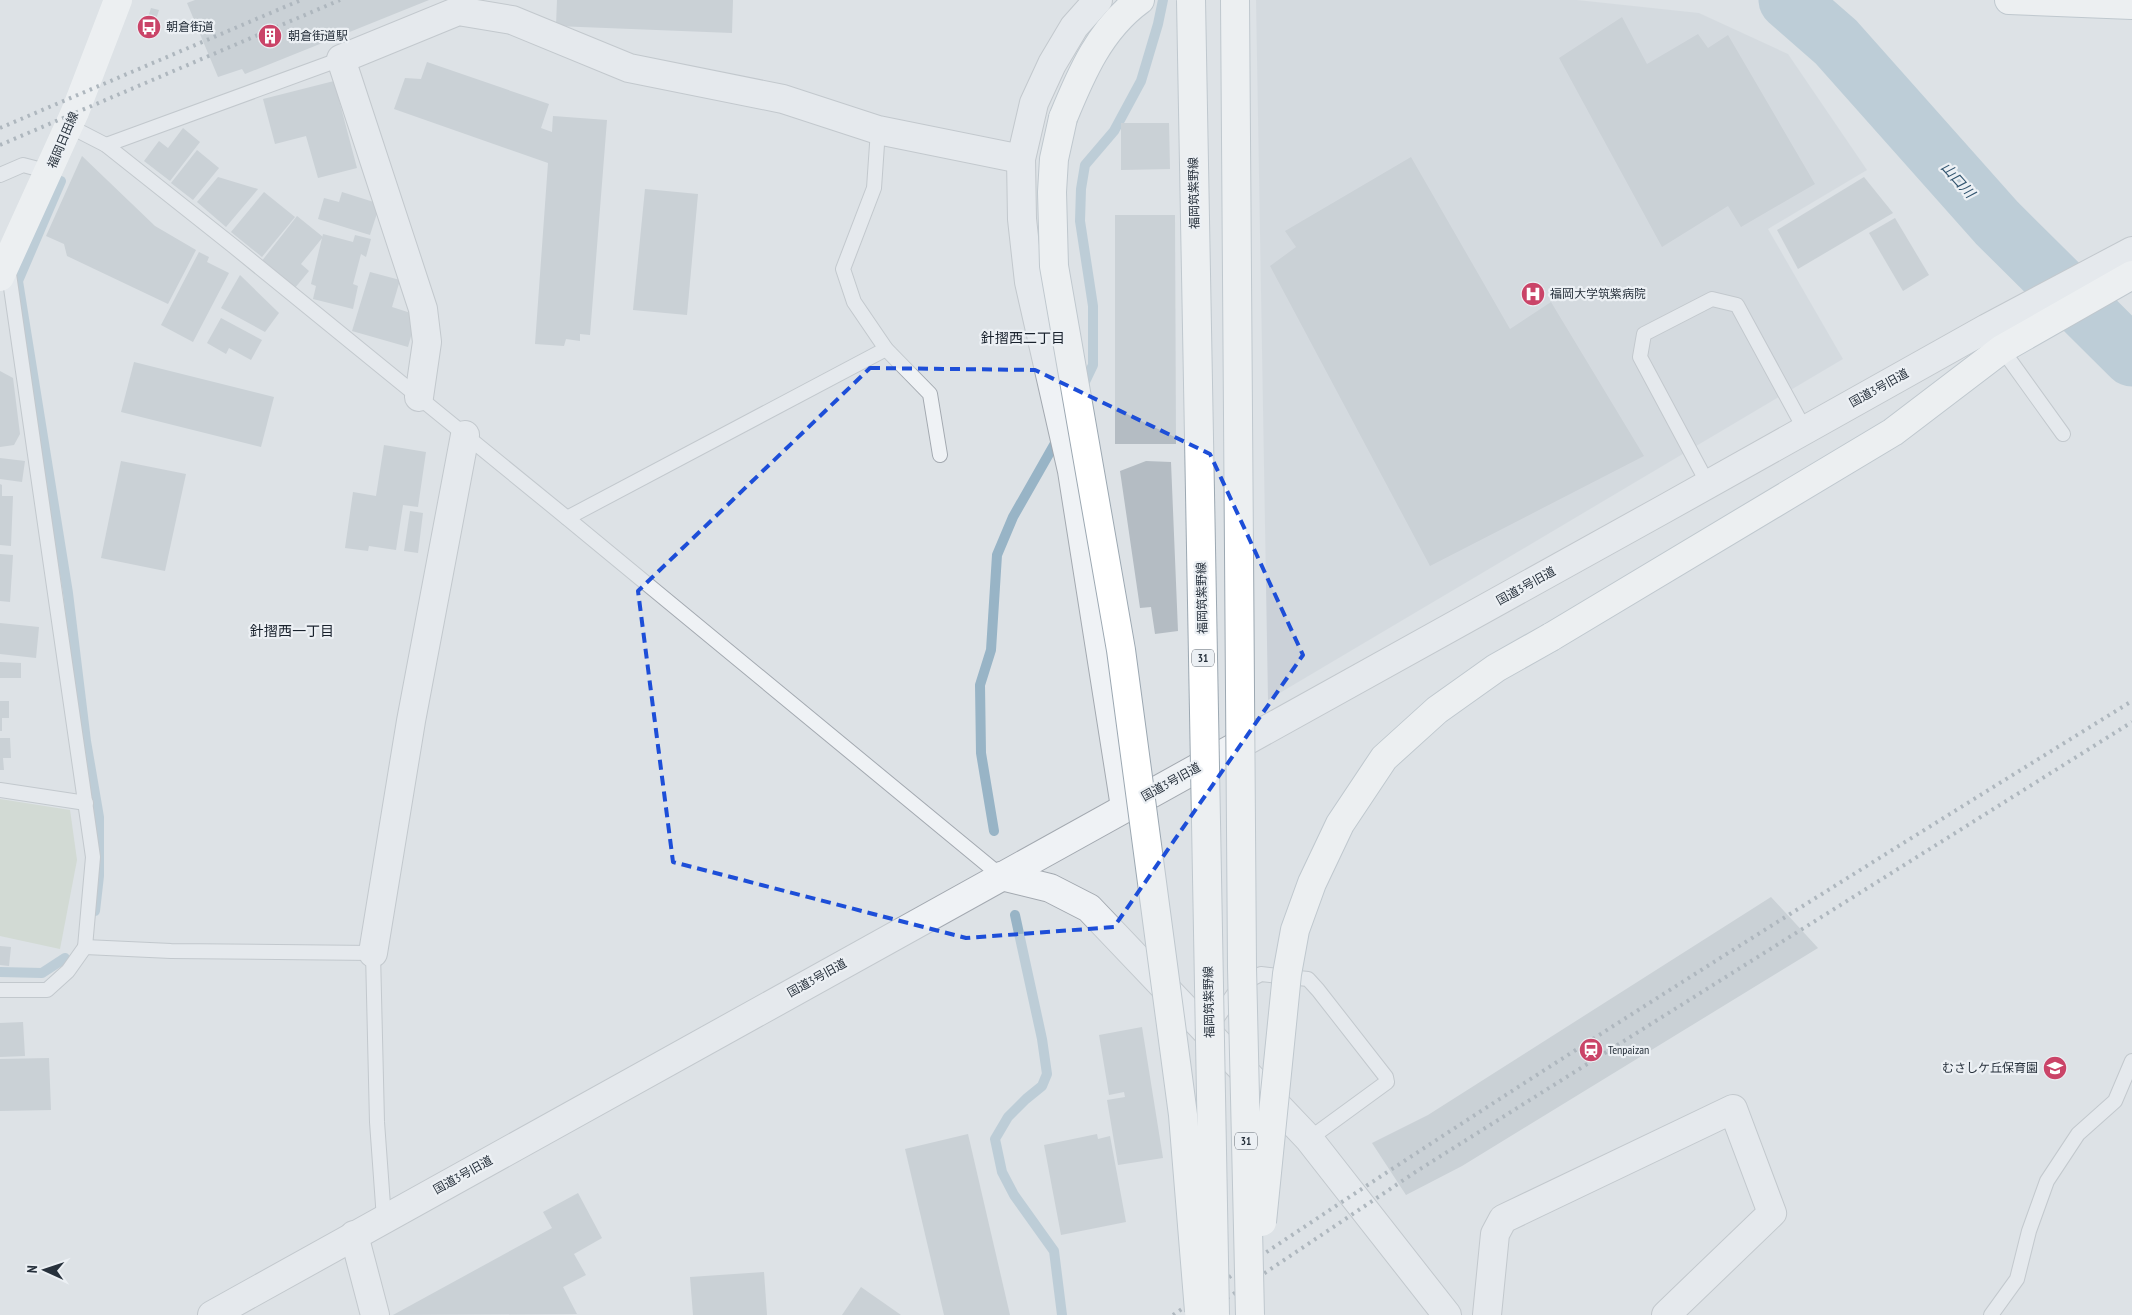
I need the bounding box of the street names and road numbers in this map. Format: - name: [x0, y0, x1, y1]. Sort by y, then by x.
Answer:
- street label: 福岡日田線: [44, 109, 81, 170]
- street label: 福岡筑紫野線: [1185, 157, 1202, 229]
- street label: 国道3号旧道: [1847, 365, 1911, 410]
- street label: 福岡筑紫野線: [1193, 562, 1210, 634]
- street label: 国道3号旧道: [1494, 563, 1558, 608]
- road number: 31: [1192, 650, 1214, 666]
- street label: 国道3号旧道: [1139, 759, 1203, 804]
- street label: 国道3号旧道: [785, 955, 849, 1000]
- street label: 福岡筑紫野線: [1200, 966, 1217, 1038]
- road number: 31: [1235, 1132, 1257, 1150]
- street label: 国道3号旧道: [431, 1152, 495, 1197]

